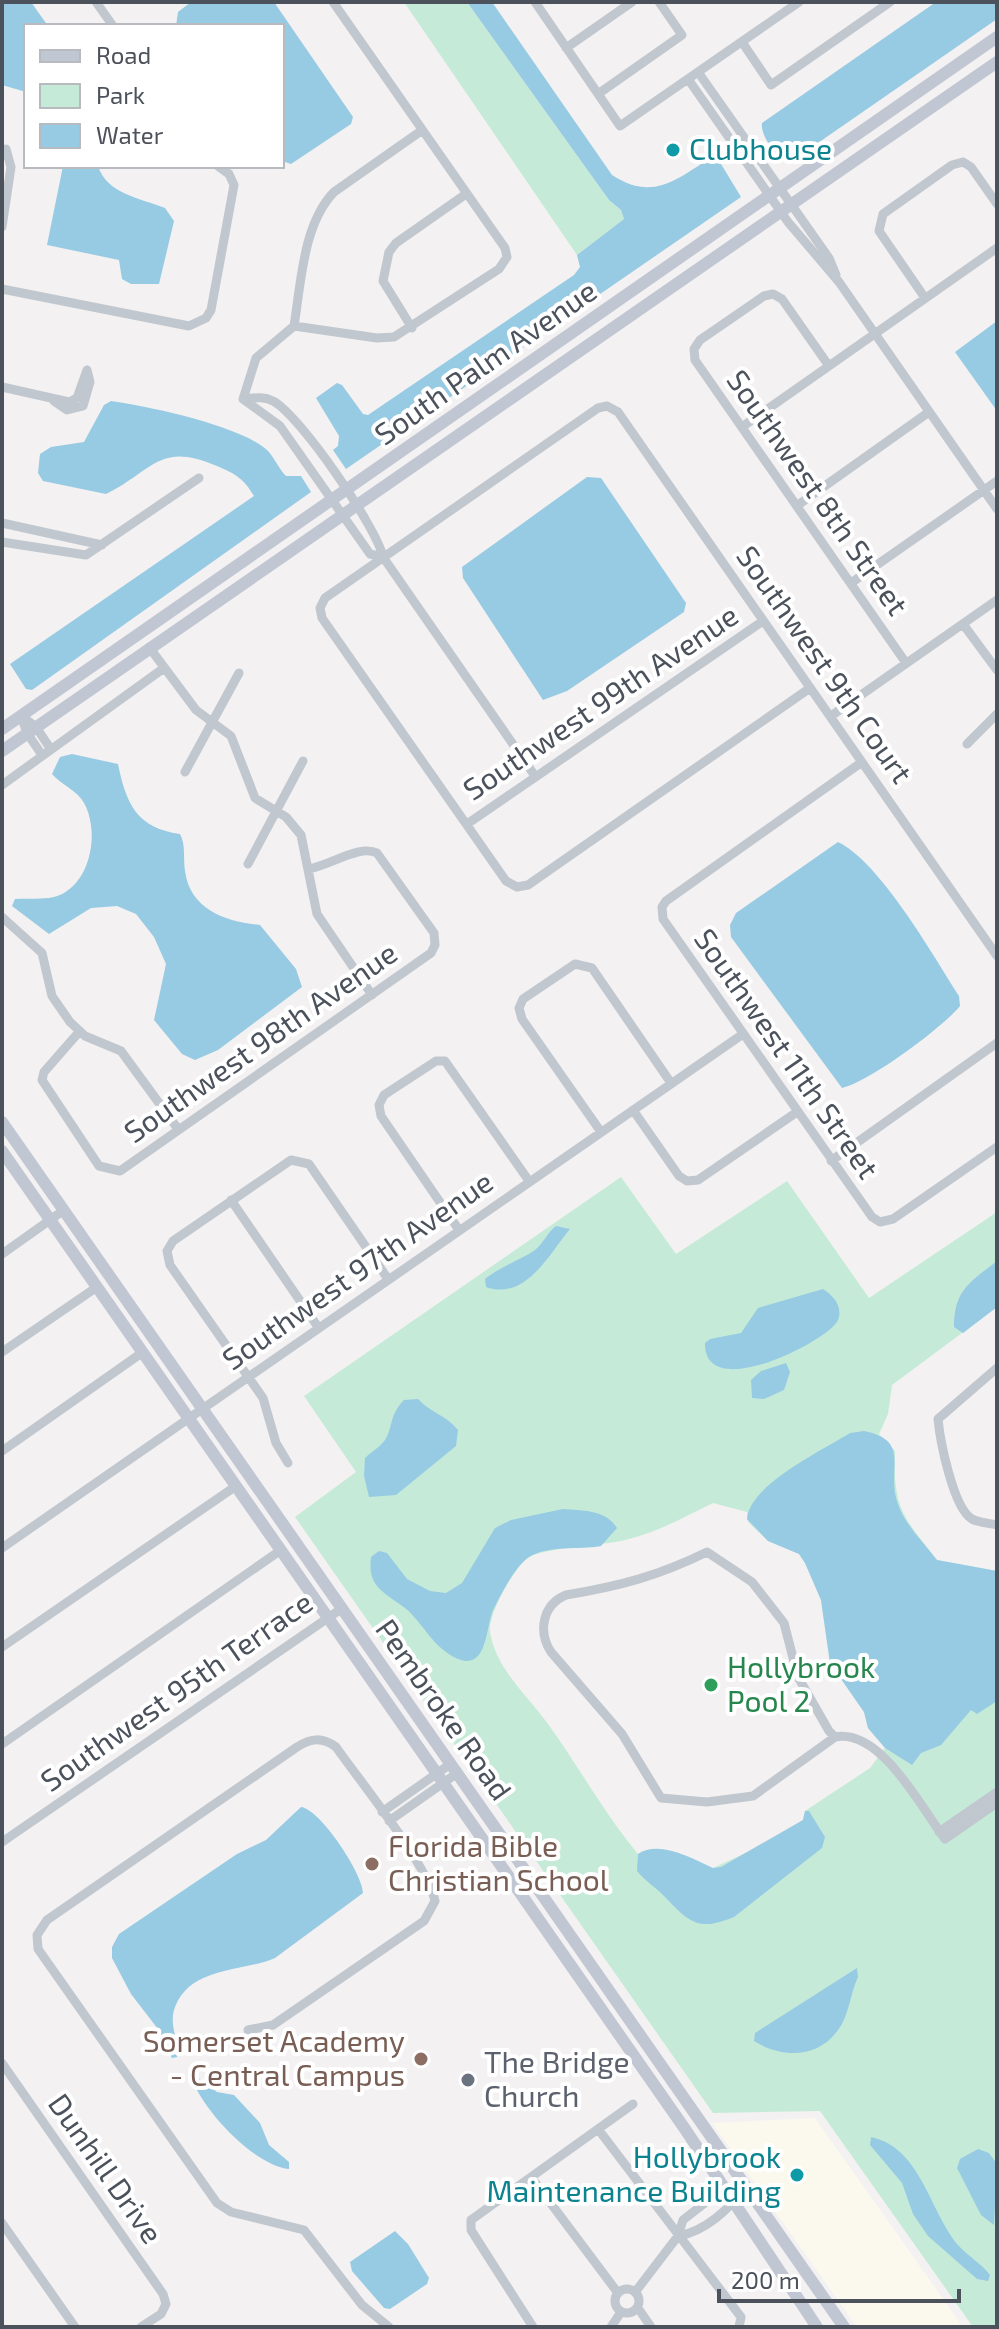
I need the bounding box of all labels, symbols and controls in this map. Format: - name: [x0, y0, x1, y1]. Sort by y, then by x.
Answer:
- legend: [24, 24, 284, 168]
- text: Road: [96, 40, 151, 69]
- text: Park: [96, 80, 145, 109]
- text: Water: [96, 120, 164, 149]
- place label: Clubhouse: [689, 130, 832, 166]
- marker: Clubhouse: [664, 141, 682, 159]
- street label: South Palm Avenue: [367, 271, 603, 451]
- street label: Southwest 8th Street: [720, 362, 917, 621]
- street label: Southwest 9th Court: [730, 538, 921, 789]
- street label: Southwest 99th Avenue: [456, 596, 744, 807]
- street label: Southwest 11th Street: [688, 921, 887, 1185]
- street label: Southwest 98th Avenue: [117, 934, 403, 1149]
- street label: Southwest 97th Avenue: [215, 1162, 499, 1376]
- street label: Southwest 95th Terrace: [33, 1583, 319, 1798]
- street label: Pembroke Road: [369, 1612, 520, 1806]
- place label: Hollybrook Pool 2: [727, 1648, 875, 1718]
- marker: Hollybrook Pool 2: [702, 1676, 720, 1694]
- place label: Florida Bible Christian School: [388, 1827, 609, 1897]
- marker: Florida Bible Christian School: [363, 1855, 381, 1873]
- place label: Somerset Academy - Central Campus: [143, 2022, 405, 2092]
- place label: The Bridge Church: [484, 2043, 630, 2113]
- marker: Somerset Academy - Central Campus: [412, 2050, 430, 2068]
- marker: The Bridge Church: [459, 2071, 477, 2089]
- street label: Dunhill Drive: [42, 2086, 171, 2250]
- place label: Hollybrook Maintenance Building: [486, 2138, 781, 2208]
- marker: Hollybrook Maintenance Building: [788, 2166, 806, 2184]
- scale bar: [719, 2253, 959, 2303]
- text: 200 m: [731, 2265, 800, 2294]

